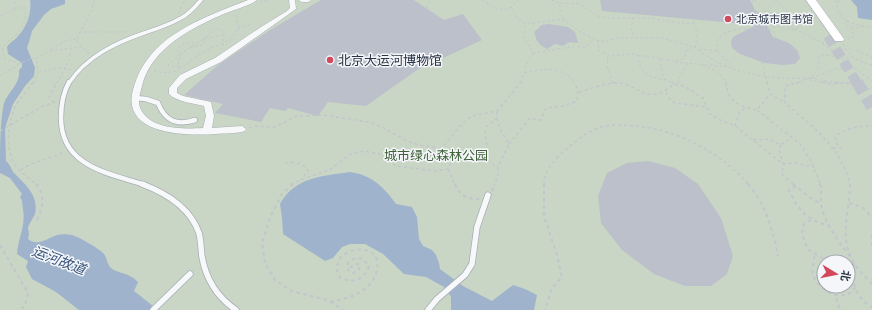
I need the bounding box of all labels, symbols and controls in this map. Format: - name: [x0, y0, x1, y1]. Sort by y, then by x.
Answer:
- place label: 北京城市图书馆: [736, 13, 813, 25]
- marker: 北京城市图书馆: [723, 14, 733, 24]
- place label: 北京大运河博物馆: [338, 53, 442, 67]
- marker: 北京大运河博物馆: [325, 55, 335, 65]
- park label: 城市绿心森林公园: [384, 148, 488, 162]
- water label: 运河故道: [30, 242, 90, 278]
- north arrow: [816, 254, 856, 294]
- text: 北: [839, 269, 853, 282]

